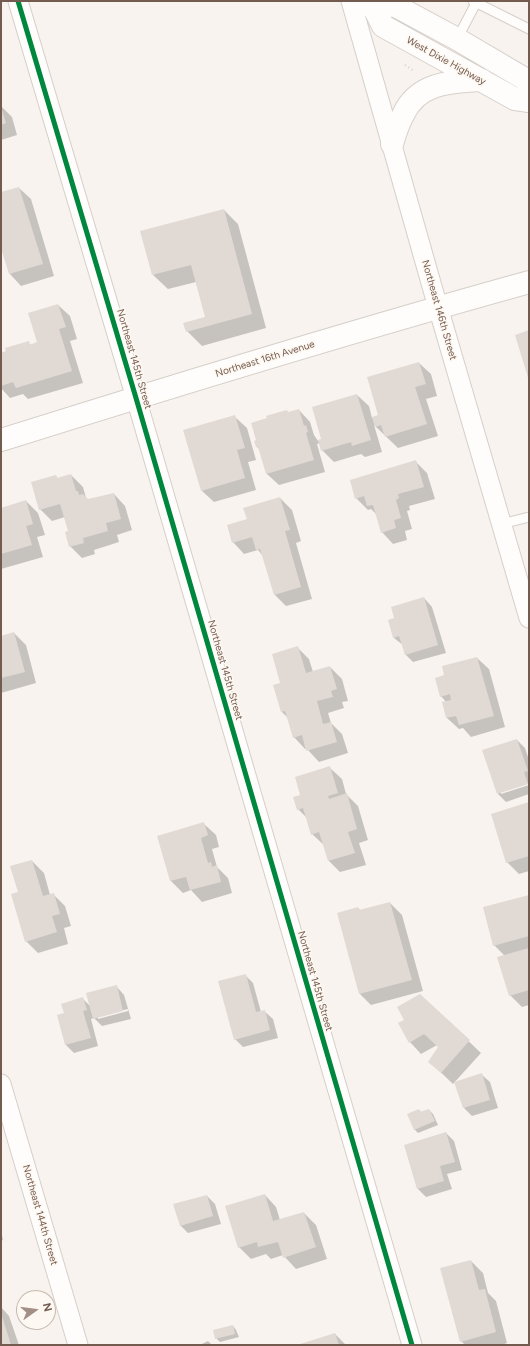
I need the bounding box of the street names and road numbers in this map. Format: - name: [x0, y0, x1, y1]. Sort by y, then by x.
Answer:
- street label: West Dixie Highway: [404, 34, 488, 88]
- street label: Northeast 146th Street: [419, 259, 459, 361]
- street label: Northeast 145th Street: [114, 308, 154, 410]
- street label: Northeast 16th Avenue: [214, 338, 316, 380]
- street label: Northeast 145th Street: [205, 619, 245, 721]
- street label: Northeast 145th Street: [295, 930, 335, 1032]
- street label: Northeast 144th Street: [20, 1163, 60, 1267]

